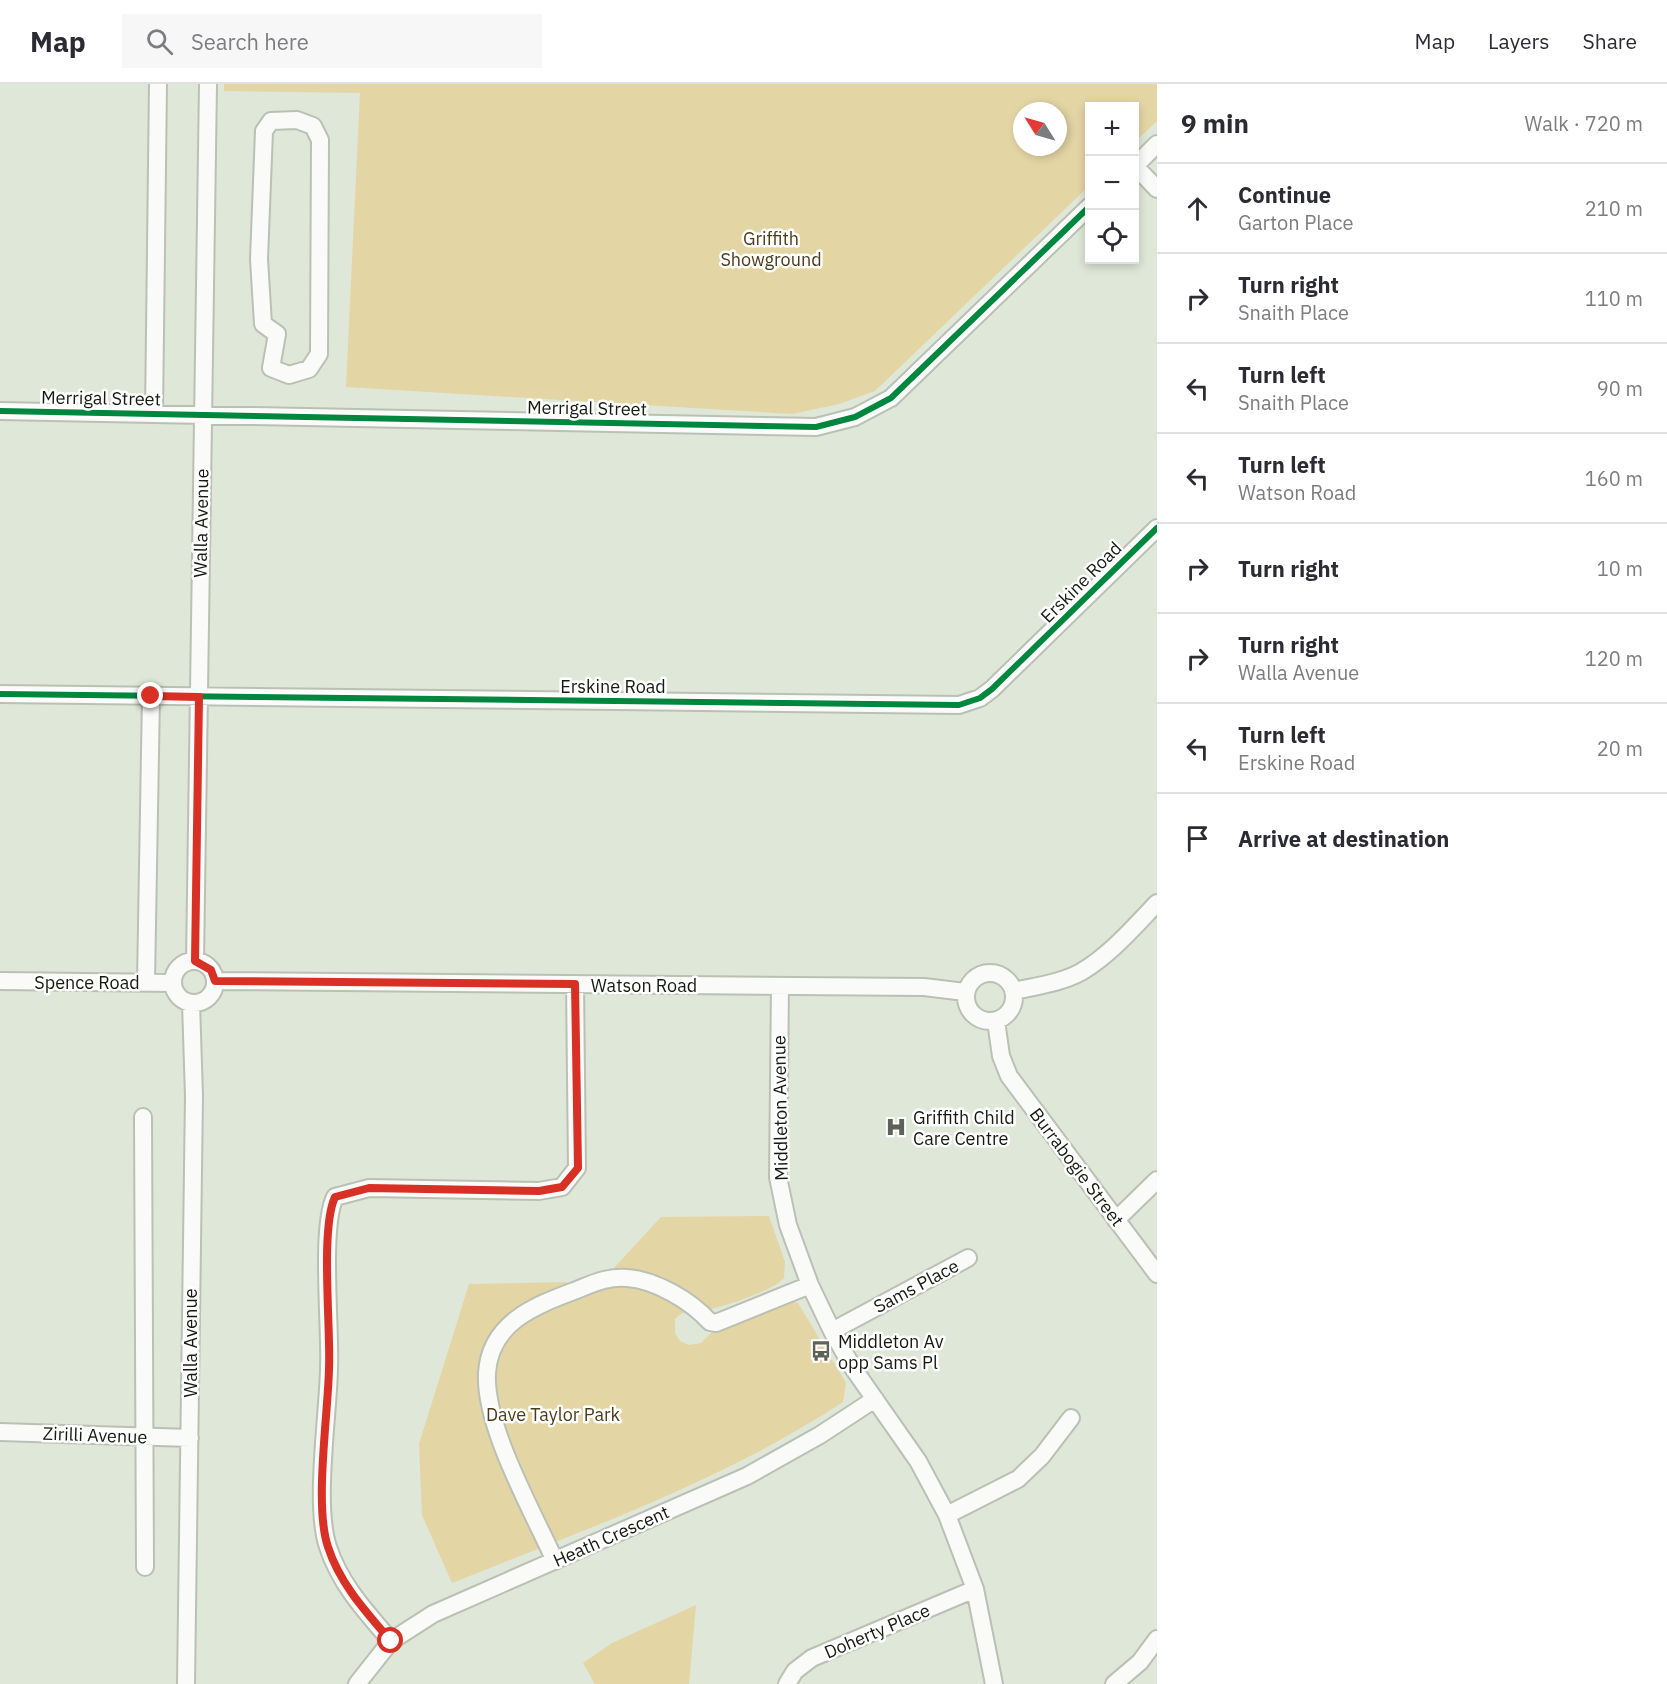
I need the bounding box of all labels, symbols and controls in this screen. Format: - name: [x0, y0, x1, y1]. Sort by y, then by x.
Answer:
- search box: [122, 14, 542, 68]
- text: Map: [30, 23, 86, 60]
- icon: search: [143, 25, 176, 58]
- text: Search here: [191, 27, 309, 56]
- text: Map: [1415, 27, 1455, 55]
- text: Layers: [1488, 27, 1550, 55]
- text: Share: [1583, 27, 1637, 55]
- north arrow: [1013, 102, 1067, 156]
- map controls: [1085, 102, 1139, 264]
- button: +: [1085, 102, 1139, 156]
- text: 9 min: [1181, 106, 1249, 140]
- text: Walk · 720 m: [1525, 110, 1643, 137]
- button: −: [1085, 156, 1139, 210]
- text: Continue: [1238, 180, 1331, 209]
- icon: ahead: [1181, 192, 1214, 225]
- text: 210 m: [1585, 195, 1643, 222]
- text: Garton Place: [1238, 209, 1353, 236]
- button: locate: [1085, 210, 1139, 264]
- park label: Griffith Showground: [720, 227, 822, 271]
- text: Turn right: [1238, 270, 1339, 299]
- icon: right: [1181, 282, 1214, 315]
- text: 110 m: [1585, 285, 1643, 312]
- text: Snaith Place: [1238, 299, 1349, 326]
- text: Turn left: [1238, 360, 1326, 389]
- icon: left: [1181, 372, 1214, 405]
- text: 90 m: [1597, 375, 1643, 402]
- street label: Merrigal Street: [41, 385, 161, 411]
- text: Snaith Place: [1238, 389, 1349, 416]
- street label: Merrigal Street: [527, 395, 647, 421]
- text: Turn left: [1238, 450, 1326, 479]
- icon: left: [1181, 462, 1214, 495]
- text: 160 m: [1585, 465, 1643, 492]
- street label: Walla Avenue: [189, 468, 213, 578]
- text: Watson Road: [1238, 479, 1356, 506]
- street label: Erskine Road: [1036, 537, 1126, 627]
- icon: right: [1181, 552, 1214, 585]
- text: Turn right: [1238, 554, 1339, 583]
- text: 10 m: [1597, 555, 1643, 582]
- text: Turn right: [1238, 630, 1339, 659]
- icon: right: [1181, 642, 1214, 675]
- text: 120 m: [1585, 645, 1643, 672]
- text: Walla Avenue: [1238, 659, 1359, 686]
- street label: Erskine Road: [560, 675, 666, 698]
- route end: [137, 682, 163, 708]
- text: Turn left: [1238, 720, 1326, 749]
- icon: left: [1181, 732, 1214, 765]
- text: 20 m: [1597, 735, 1643, 762]
- text: Erskine Road: [1238, 749, 1355, 776]
- icon: arrive: [1181, 822, 1214, 855]
- text: Arrive at destination: [1238, 824, 1449, 853]
- street label: Spence Road: [34, 971, 140, 994]
- street label: Watson Road: [591, 974, 697, 997]
- street label: Middleton Avenue: [767, 1035, 793, 1181]
- street label: Burrabogie Street: [1025, 1103, 1129, 1231]
- place label: Griffith Child Care Centre: [913, 1106, 1015, 1150]
- hospital icon: Griffith Child Care Centre: [884, 1115, 908, 1139]
- street label: Sams Place: [870, 1254, 963, 1318]
- street label: Walla Avenue: [179, 1288, 202, 1398]
- place label: Middleton Av opp Sams Pl: [838, 1330, 944, 1374]
- bus stop icon: Middleton Av opp Sams Pl: [809, 1339, 833, 1363]
- park label: Dave Taylor Park: [486, 1403, 621, 1426]
- street label: Zirilli Avenue: [42, 1422, 148, 1448]
- street label: Heath Crescent: [549, 1500, 673, 1572]
- street label: Doherty Place: [821, 1598, 933, 1664]
- route start: [377, 1627, 403, 1653]

